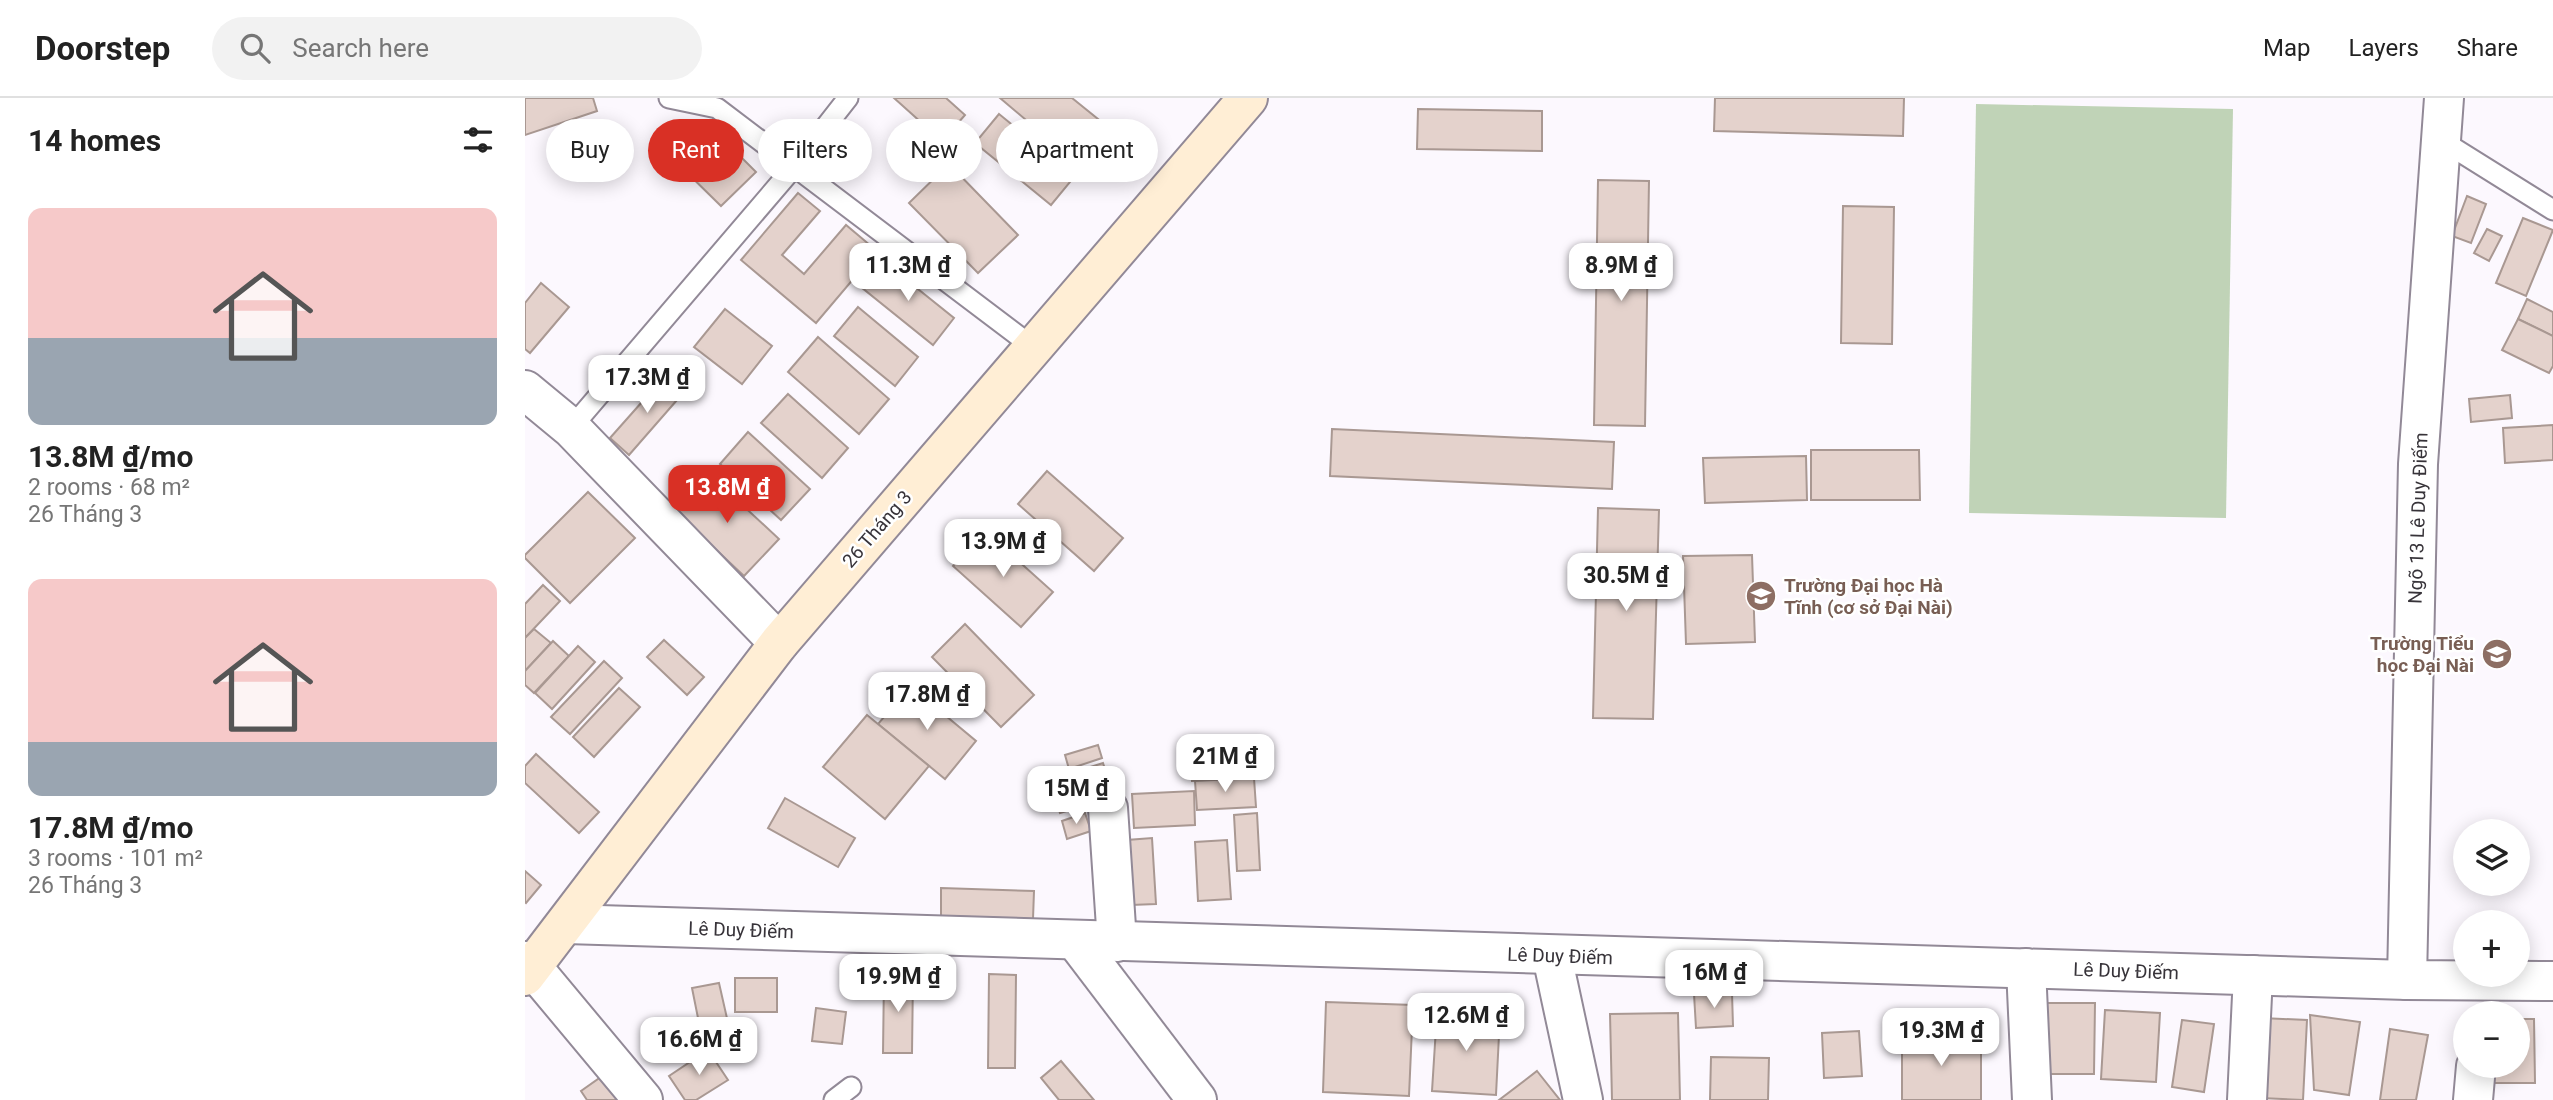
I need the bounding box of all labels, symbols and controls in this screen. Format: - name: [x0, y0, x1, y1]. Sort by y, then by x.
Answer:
- search box: [212, 17, 702, 80]
- text: Doorstep: [35, 29, 170, 68]
- icon: search: [236, 29, 274, 67]
- text: Search here: [292, 33, 429, 63]
- text: Map: [2263, 34, 2311, 62]
- text: Layers: [2349, 34, 2419, 62]
- text: Share: [2457, 34, 2518, 62]
- chip: Buy: [546, 119, 634, 182]
- chip: Rent: [648, 119, 744, 182]
- chip: Filters: [758, 119, 872, 182]
- chip: New: [886, 119, 982, 182]
- chip: Apartment: [996, 119, 1158, 182]
- icon: filters: [459, 121, 497, 159]
- text: 14 homes: [28, 123, 161, 158]
- pin: 11.3M ₫: [843, 244, 973, 303]
- pin: 8.9M ₫: [1564, 244, 1678, 303]
- text: 11.3M ₫: [865, 252, 951, 279]
- text: 8.9M ₫: [1585, 252, 1657, 279]
- icon: home: [200, 253, 326, 379]
- pin: 17.3M ₫: [582, 356, 712, 415]
- text: 17.3M ₫: [604, 364, 690, 391]
- street label: Ngõ 13 Lê Duy Điếm: [2404, 432, 2432, 604]
- text: 13.8M ₫/mo: [28, 439, 193, 474]
- pin: 13.8M ₫: [662, 466, 792, 525]
- text: 2 rooms · 68 m²: [28, 474, 190, 501]
- text: 13.8M ₫: [684, 474, 770, 501]
- street label: 26 Tháng 3: [837, 486, 917, 572]
- text: 26 Tháng 3: [28, 501, 142, 528]
- pin: 13.9M ₫: [938, 519, 1068, 579]
- text: 13.9M ₫: [960, 528, 1046, 555]
- pin: 30.5M ₫: [1561, 554, 1691, 613]
- text: 30.5M ₫: [1583, 562, 1669, 589]
- place label: Trường Đại học Hà Tĩnh (cơ sở Đại Nài): [1784, 574, 1953, 619]
- school or university icon: Trường Đại học Hà Tĩnh (cơ sở Đại Nài): [1744, 579, 1778, 613]
- icon: home: [200, 624, 326, 750]
- place label: Trường Tiểu học Đại Nài: [2370, 632, 2474, 677]
- school or university icon: Trường Tiểu học Đại Nài: [2480, 637, 2514, 671]
- pin: 17.8M ₫: [862, 672, 992, 732]
- text: 17.8M ₫: [884, 681, 970, 708]
- pin: 21M ₫: [1176, 734, 1274, 794]
- text: 21M ₫: [1192, 743, 1258, 770]
- pin: 15M ₫: [1027, 766, 1125, 826]
- text: 15M ₫: [1043, 775, 1109, 802]
- text: 17.8M ₫/mo: [28, 810, 193, 845]
- map controls: [2453, 819, 2530, 1078]
- button: layers: [2453, 819, 2530, 896]
- text: 3 rooms · 101 m²: [28, 845, 203, 872]
- text: 26 Tháng 3: [28, 872, 142, 899]
- button: +: [2453, 910, 2530, 987]
- street label: Lê Duy Điếm: [688, 917, 794, 943]
- street label: Lê Duy Điếm: [1507, 943, 1613, 969]
- pin: 16M ₫: [1665, 950, 1763, 1010]
- pin: 19.9M ₫: [833, 954, 963, 1014]
- street label: Lê Duy Điếm: [2073, 958, 2179, 984]
- text: 16M ₫: [1681, 959, 1747, 986]
- text: 19.9M ₫: [855, 963, 941, 990]
- pin: 12.6M ₫: [1401, 993, 1531, 1053]
- button: −: [2453, 1001, 2530, 1078]
- text: 12.6M ₫: [1423, 1002, 1509, 1029]
- pin: 19.3M ₫: [1876, 1009, 2006, 1068]
- text: 19.3M ₫: [1898, 1017, 1984, 1044]
- pin: 16.6M ₫: [634, 1018, 764, 1077]
- text: 16.6M ₫: [656, 1026, 742, 1053]

